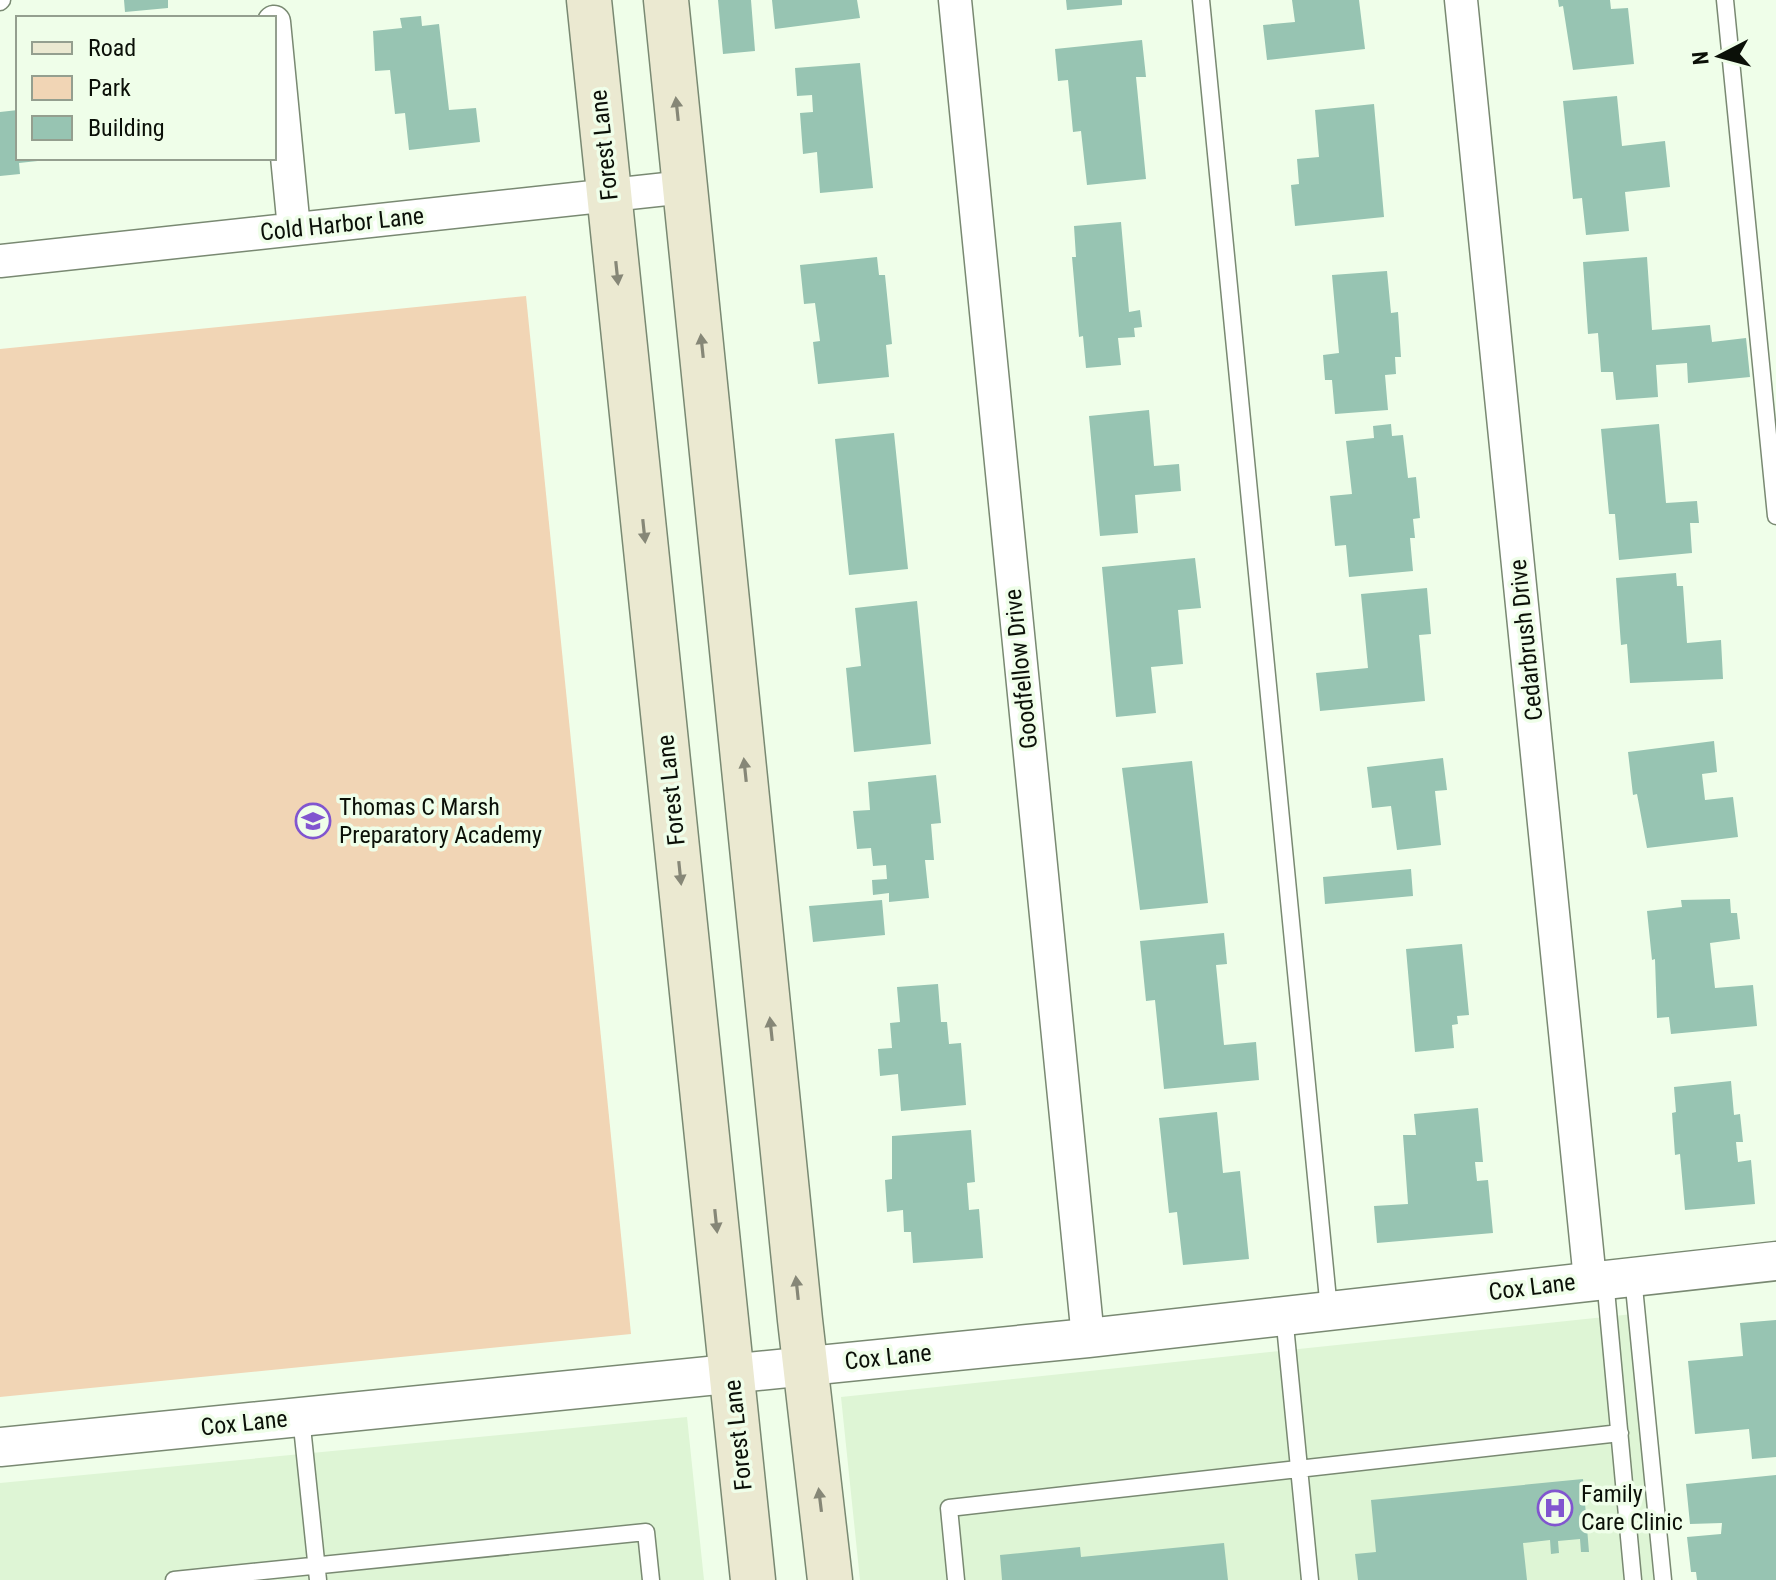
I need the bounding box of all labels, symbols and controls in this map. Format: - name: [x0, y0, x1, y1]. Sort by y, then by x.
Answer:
- legend: [16, 16, 276, 160]
- north arrow: [1680, 16, 1760, 96]
- text: Road: [88, 34, 136, 62]
- text: N: [1687, 50, 1714, 66]
- text: Park: [88, 74, 131, 102]
- street label: Forest Lane: [584, 88, 624, 202]
- one-way arrow: [670, 97, 683, 122]
- text: Building: [88, 114, 165, 142]
- street label: Cold Harbor Lane: [259, 201, 425, 247]
- one-way arrow: [611, 261, 624, 286]
- one-way arrow: [695, 333, 708, 358]
- one-way arrow: [638, 519, 651, 544]
- street label: Cedarbrush Drive: [1504, 558, 1548, 722]
- street label: Goodfellow Drive: [999, 588, 1043, 750]
- street label: Forest Lane: [651, 733, 691, 847]
- one-way arrow: [738, 757, 751, 782]
- place label: Thomas C Marsh Preparatory Academy: [339, 793, 542, 849]
- school or university icon: Thomas C Marsh Preparatory Academy: [294, 802, 332, 840]
- one-way arrow: [673, 861, 686, 886]
- one-way arrow: [764, 1016, 777, 1041]
- one-way arrow: [710, 1209, 723, 1234]
- street label: Cox Lane: [1487, 1268, 1577, 1306]
- one-way arrow: [790, 1275, 803, 1300]
- street label: Cox Lane: [843, 1339, 933, 1375]
- street label: Forest Lane: [718, 1378, 758, 1492]
- street label: Cox Lane: [199, 1405, 289, 1441]
- place label: Family Care Clinic: [1581, 1480, 1683, 1536]
- one-way arrow: [814, 1487, 827, 1512]
- hospital icon: Family Care Clinic: [1536, 1489, 1574, 1527]

